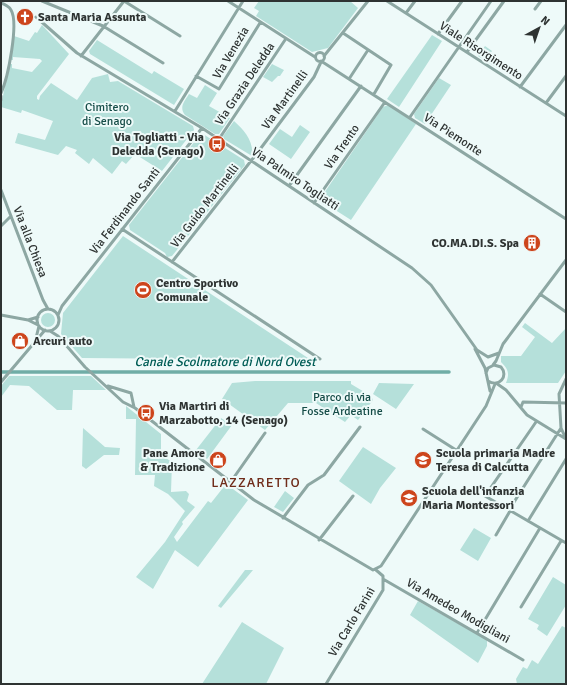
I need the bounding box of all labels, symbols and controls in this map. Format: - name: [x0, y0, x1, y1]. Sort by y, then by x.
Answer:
- church icon: Santa Maria Assunta: [15, 7, 35, 27]
- north arrow: [519, 8, 559, 48]
- place label: Santa Maria Assunta: [38, 10, 146, 25]
- text: N: [538, 13, 552, 28]
- street label: Viale Risorgimento: [436, 18, 526, 84]
- street label: Via Venezia: [210, 24, 252, 82]
- street label: Via Grazia Deledda: [212, 40, 278, 128]
- street label: Via Martinelli: [258, 67, 312, 133]
- park label: Cimitero di Senago: [82, 100, 132, 129]
- street label: Via Piemonte: [421, 110, 485, 160]
- street label: Via Trento: [321, 122, 363, 172]
- place label: Via Togliatti - Via Deledda (Senago): [112, 130, 204, 159]
- bus stop icon: Via Togliatti - Via Deledda (Senago): [207, 134, 227, 154]
- street label: Via Palmiro Togliatti: [248, 144, 342, 214]
- street label: Via Guido Martinelli: [168, 161, 242, 251]
- street label: Via Ferdinando Santi: [86, 165, 164, 257]
- street label: Via alla Chiesa: [10, 204, 50, 280]
- building icon: CO.MA.DI.S. Spa: [522, 233, 542, 253]
- place label: CO.MA.DI.S. Spa: [432, 236, 519, 251]
- place label: Centro Sportivo Comunale: [156, 276, 238, 305]
- sports icon: Centro Sportivo Comunale: [133, 280, 153, 300]
- shop icon: Arcuri auto: [10, 331, 30, 351]
- place label: Arcuri auto: [33, 334, 92, 349]
- water label: Canale Scolmatore di Nord Ovest: [134, 354, 317, 370]
- park label: Parco di via Fosse Ardeatine: [301, 390, 383, 419]
- place label: Via Martiri di Marzabotto, 14 (Senago): [159, 399, 288, 428]
- bus stop icon: Via Martiri di Marzabotto, 14 (Senago): [136, 403, 156, 423]
- place label: Pane Amore & Tradizione: [140, 446, 205, 475]
- place label: Scuola primaria Madre Teresa di Calcutta: [436, 446, 555, 475]
- shop icon: Pane Amore & Tradizione: [208, 450, 228, 470]
- school or university icon: Scuola primaria Madre Teresa di Calcutta: [413, 450, 433, 470]
- district label: LAZZARETTO: [211, 474, 301, 491]
- place label: Scuola dell'infanzia Maria Montessori: [422, 484, 524, 513]
- school or university icon: Scuola dell'infanzia Maria Montessori: [399, 488, 419, 508]
- street label: Via Amedeo Modigliani: [403, 575, 513, 647]
- street label: Via Carlo Farini: [325, 585, 379, 659]

